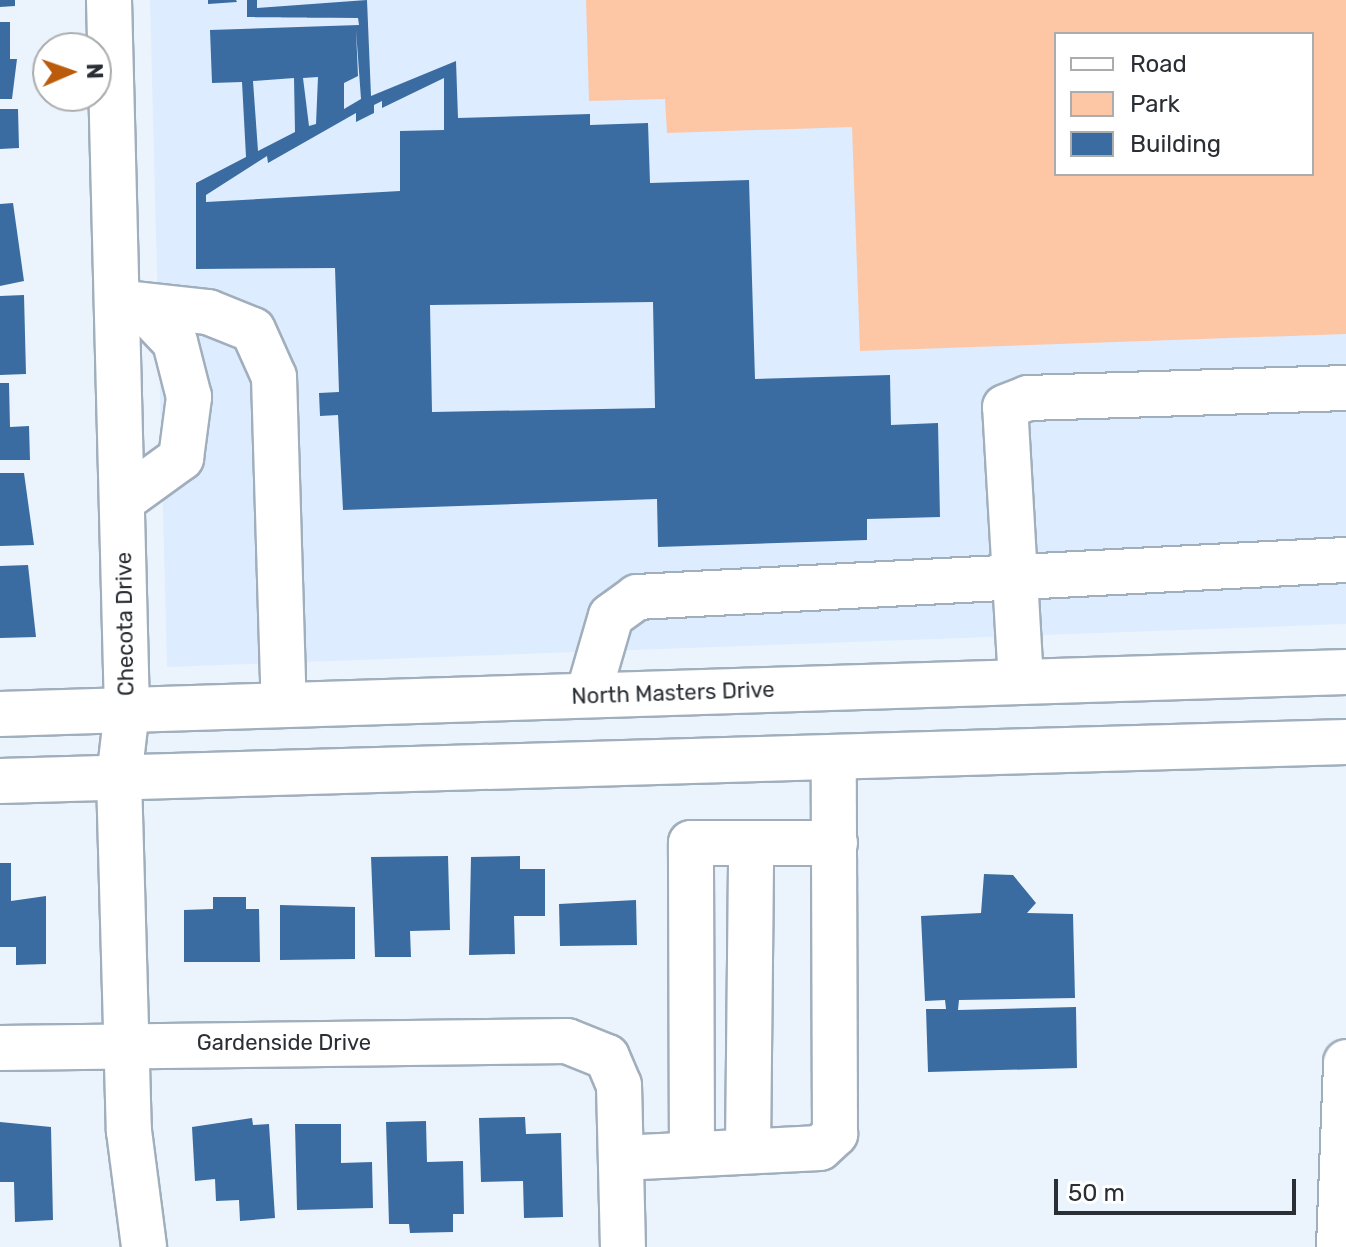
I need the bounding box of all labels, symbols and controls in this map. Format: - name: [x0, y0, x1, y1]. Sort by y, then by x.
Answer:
- north arrow: [32, 32, 112, 112]
- legend: [1054, 32, 1314, 176]
- text: Road: [1130, 50, 1187, 78]
- text: N: [81, 63, 108, 80]
- text: Park: [1130, 90, 1180, 118]
- text: Building: [1130, 130, 1221, 158]
- street label: Checota Drive: [111, 552, 139, 696]
- street label: North Masters Drive: [571, 676, 775, 710]
- street label: Gardenside Drive: [197, 1030, 371, 1056]
- scale bar: [1058, 1163, 1300, 1213]
- text: 50 m: [1068, 1179, 1125, 1207]

